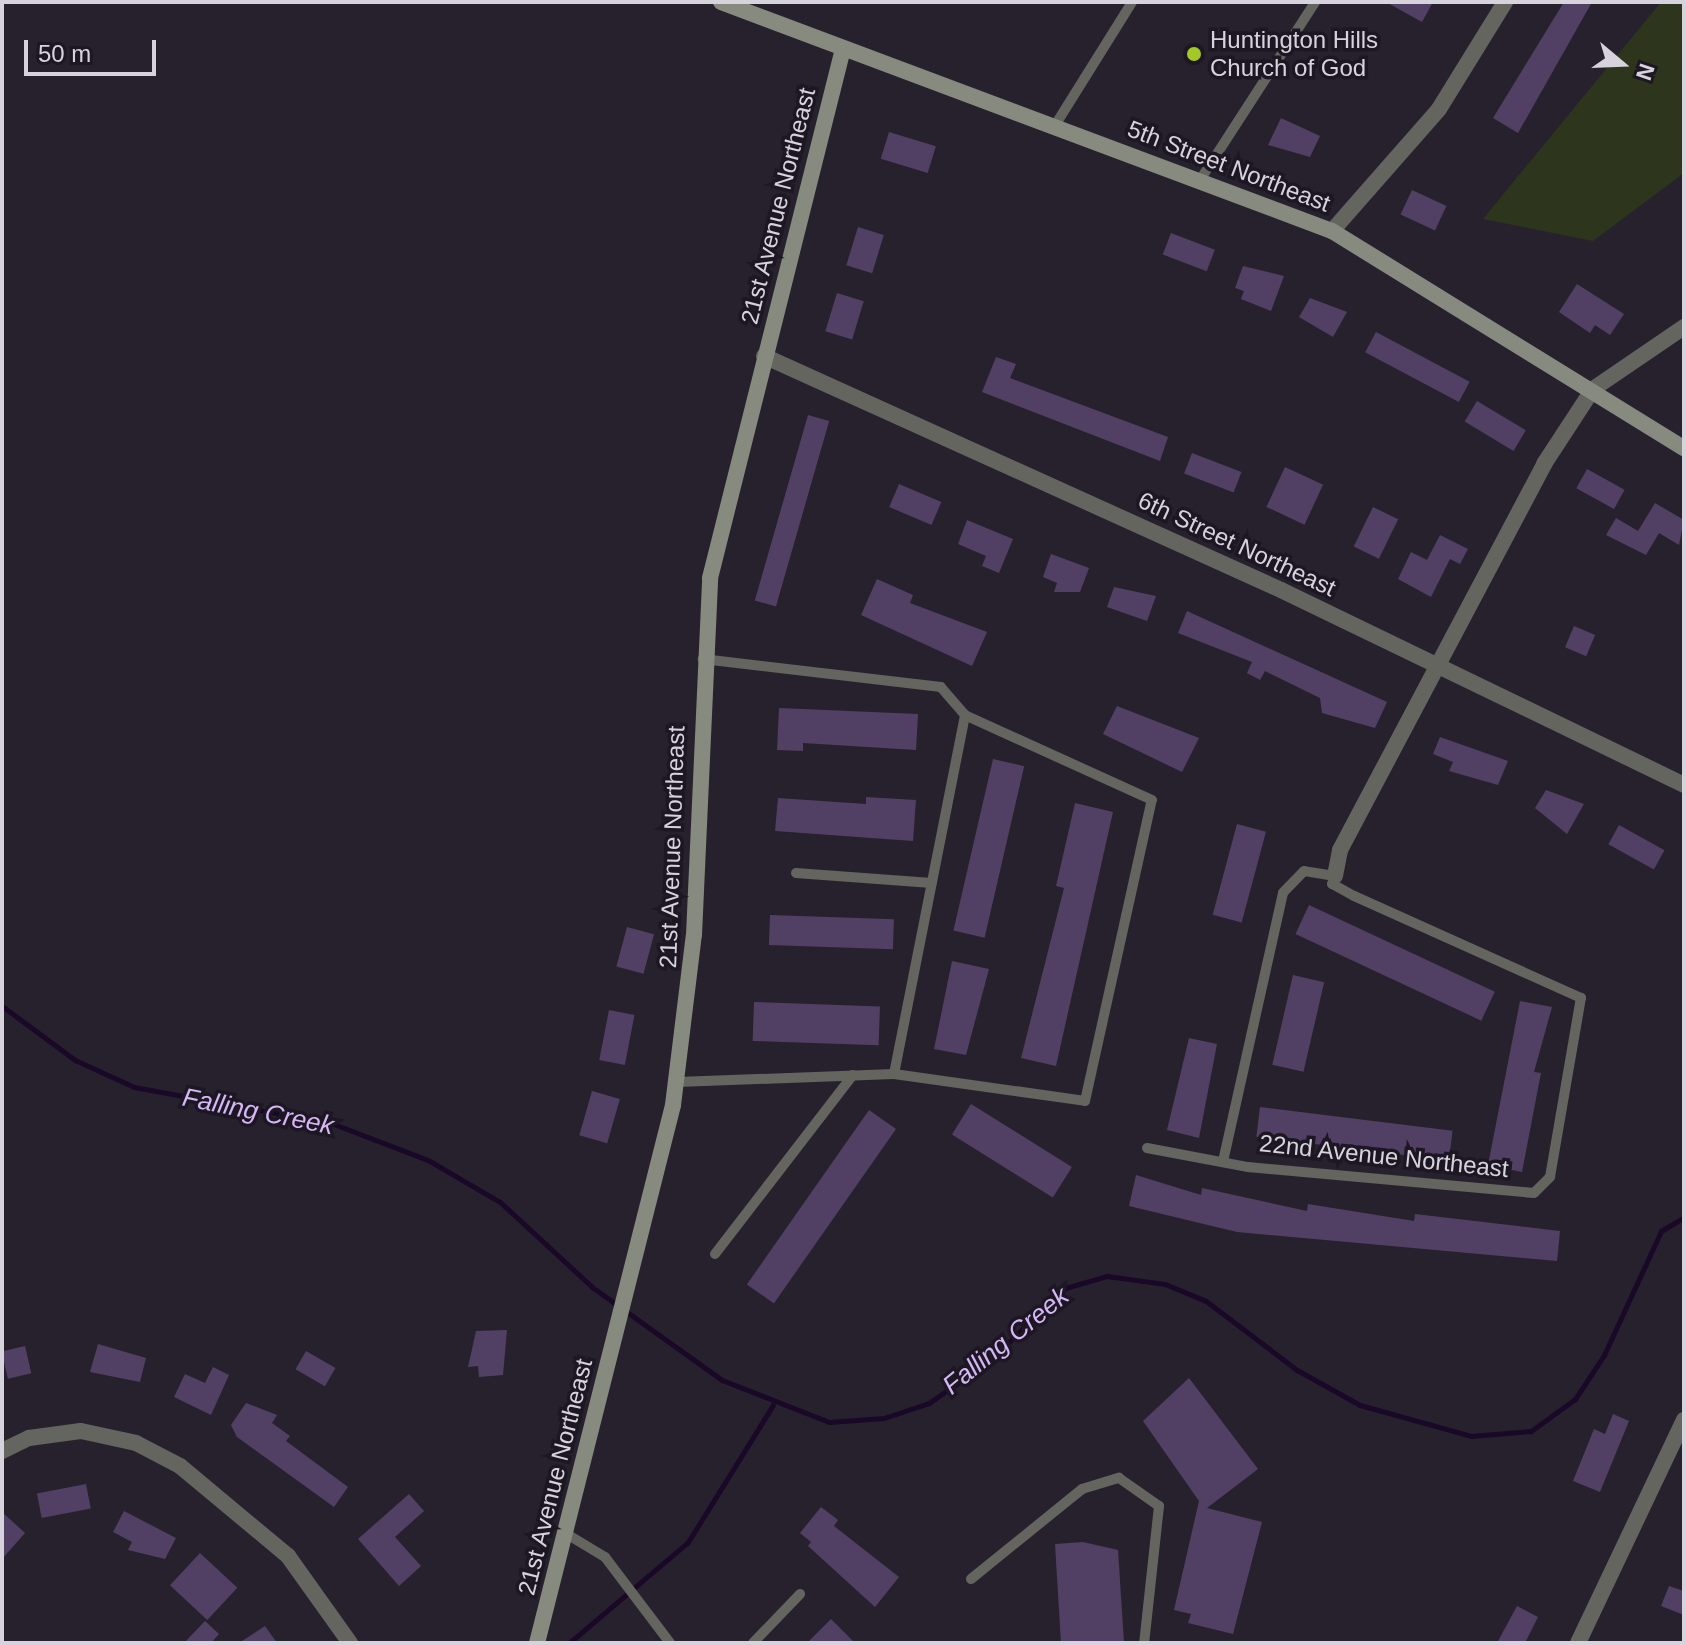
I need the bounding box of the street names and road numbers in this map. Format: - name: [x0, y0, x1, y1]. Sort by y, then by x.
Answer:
- street label: 21st Avenue Northeast: [735, 84, 821, 328]
- street label: 5th Street Northeast: [1124, 114, 1334, 218]
- street label: 6th Street Northeast: [1134, 486, 1340, 602]
- street label: 21st Avenue Northeast: [653, 725, 691, 969]
- street label: 22nd Avenue Northeast: [1257, 1129, 1511, 1183]
- street label: 21st Avenue Northeast: [512, 1355, 598, 1599]

